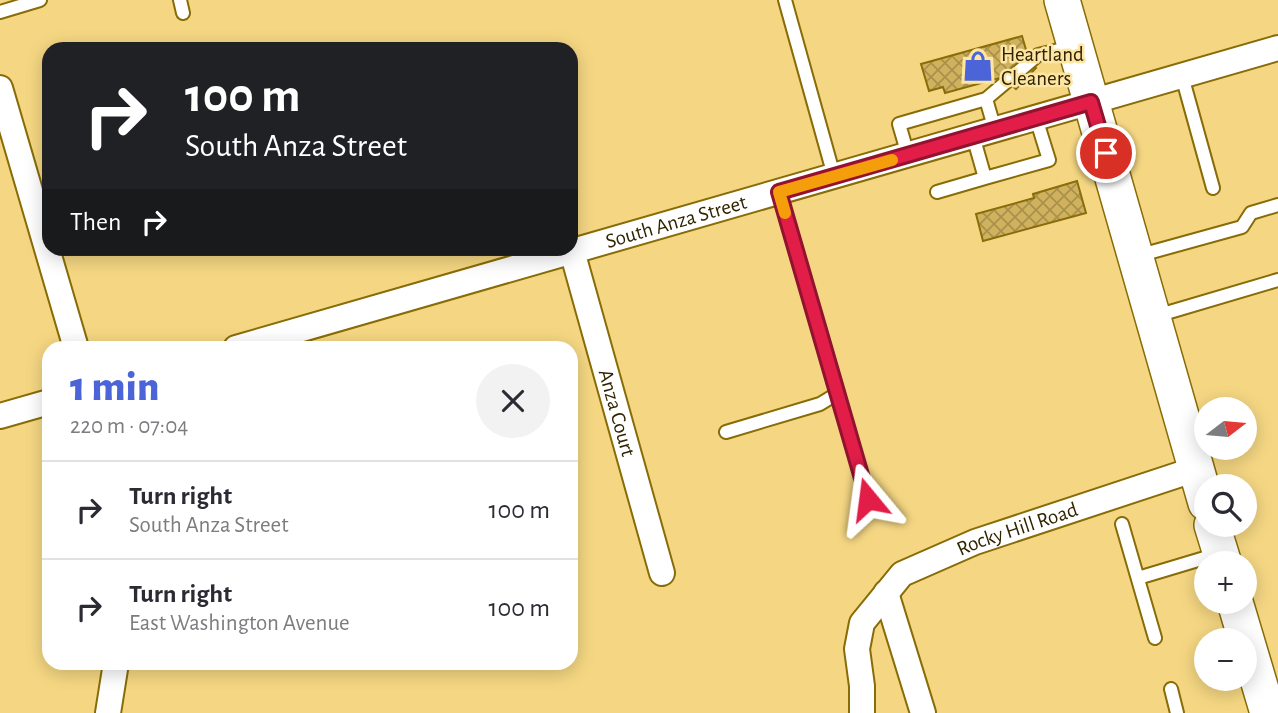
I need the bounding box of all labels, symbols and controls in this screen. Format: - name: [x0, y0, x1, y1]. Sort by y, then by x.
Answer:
- place label: Heartland Cleaners: [1001, 44, 1084, 89]
- shop icon: Heartland Cleaners: [961, 49, 995, 83]
- icon: right: [70, 70, 161, 161]
- text: 100 m: [185, 72, 301, 121]
- pin: [1076, 123, 1136, 183]
- text: South Anza Street: [185, 130, 407, 162]
- icon: arrive: [1087, 134, 1125, 172]
- street label: South Anza Street: [603, 191, 749, 252]
- icon: right: [135, 203, 173, 241]
- text: Then: [70, 209, 121, 235]
- button: close: [476, 364, 550, 438]
- text: 1 min: [70, 366, 159, 408]
- street label: Anza Court: [595, 367, 639, 459]
- north arrow: [1194, 397, 1256, 460]
- map controls: [1194, 397, 1257, 691]
- text: 220 m · 07:04: [70, 415, 188, 438]
- position arrow: [831, 462, 905, 536]
- button: search: [1194, 474, 1257, 537]
- text: Turn right: [129, 483, 232, 509]
- icon: right: [70, 491, 108, 529]
- text: 100 m: [489, 497, 550, 523]
- street label: Rocky Hill Road: [954, 499, 1081, 560]
- text: South Anza Street: [129, 514, 288, 537]
- button: +: [1194, 551, 1257, 614]
- text: Turn right: [129, 581, 232, 607]
- icon: right: [70, 589, 108, 627]
- text: 100 m: [489, 595, 550, 621]
- text: East Washington Avenue: [129, 612, 350, 635]
- button: −: [1194, 628, 1257, 691]

